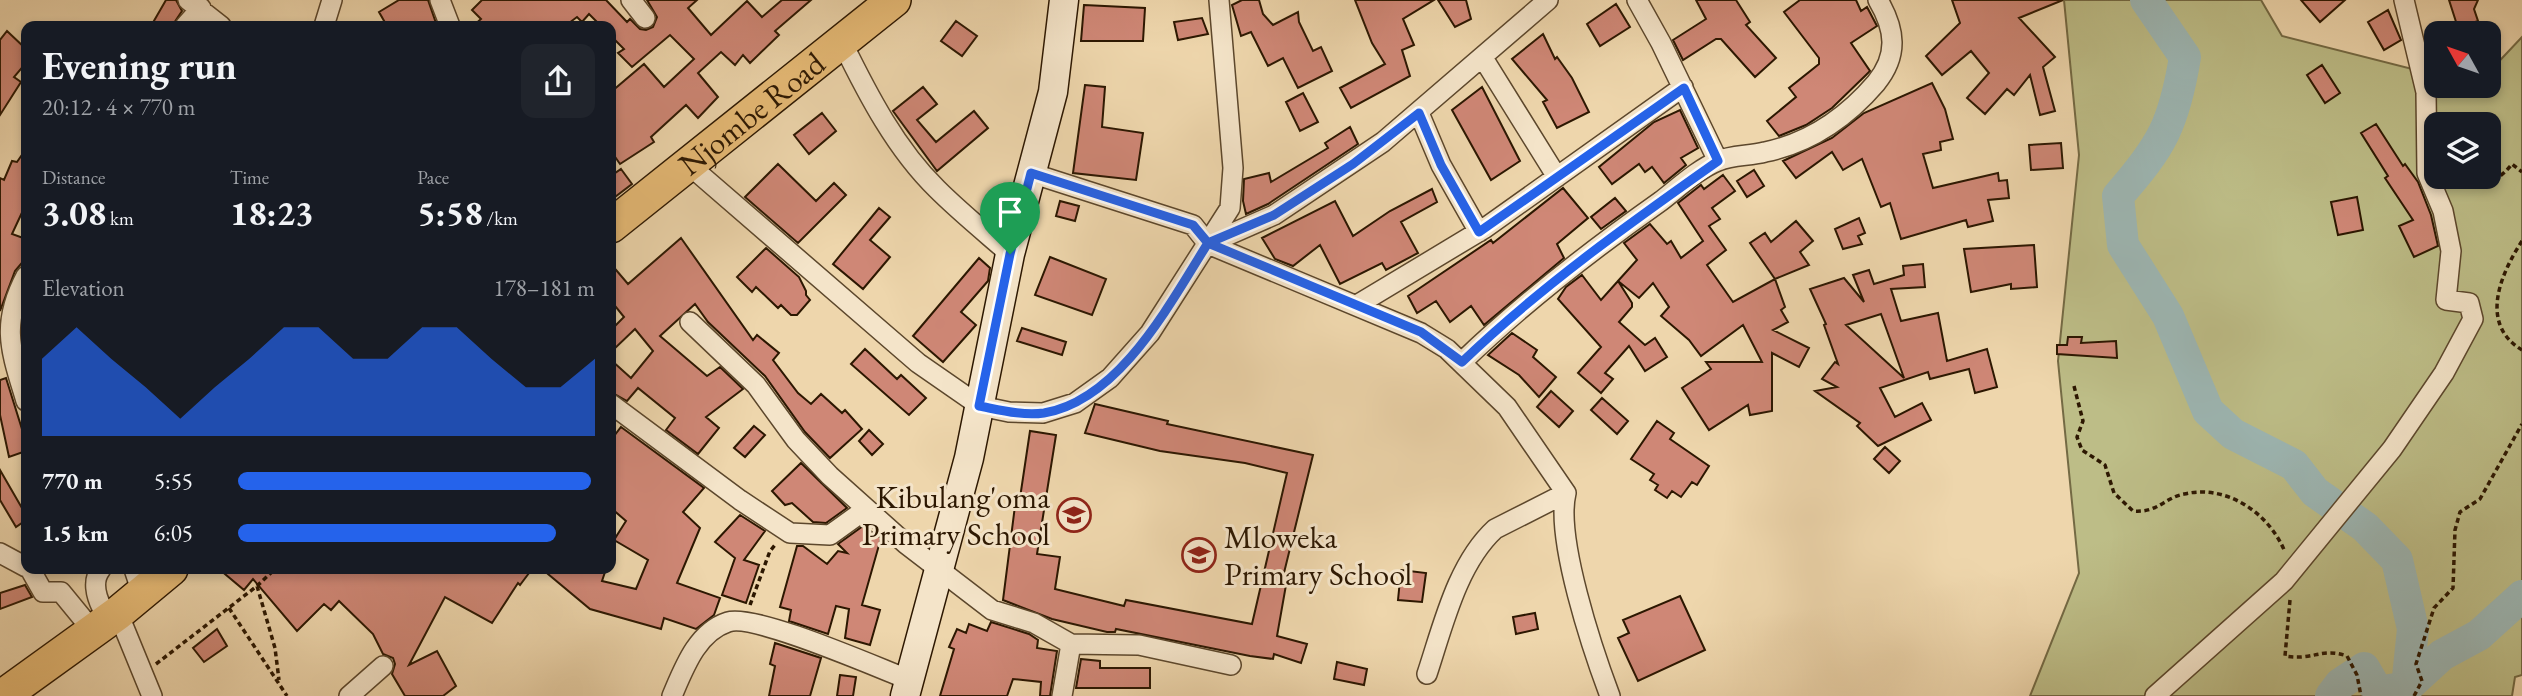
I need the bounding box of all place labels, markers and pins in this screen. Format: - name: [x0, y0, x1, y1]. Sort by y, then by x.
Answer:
- pin: [980, 182, 1040, 254]
- place label: Kibulang'oma Primary School: [862, 476, 1050, 555]
- school or university icon: Kibulang'oma Primary School: [1055, 496, 1093, 534]
- place label: Mloweka Primary School: [1224, 516, 1413, 595]
- school or university icon: Mloweka Primary School: [1180, 536, 1218, 574]

